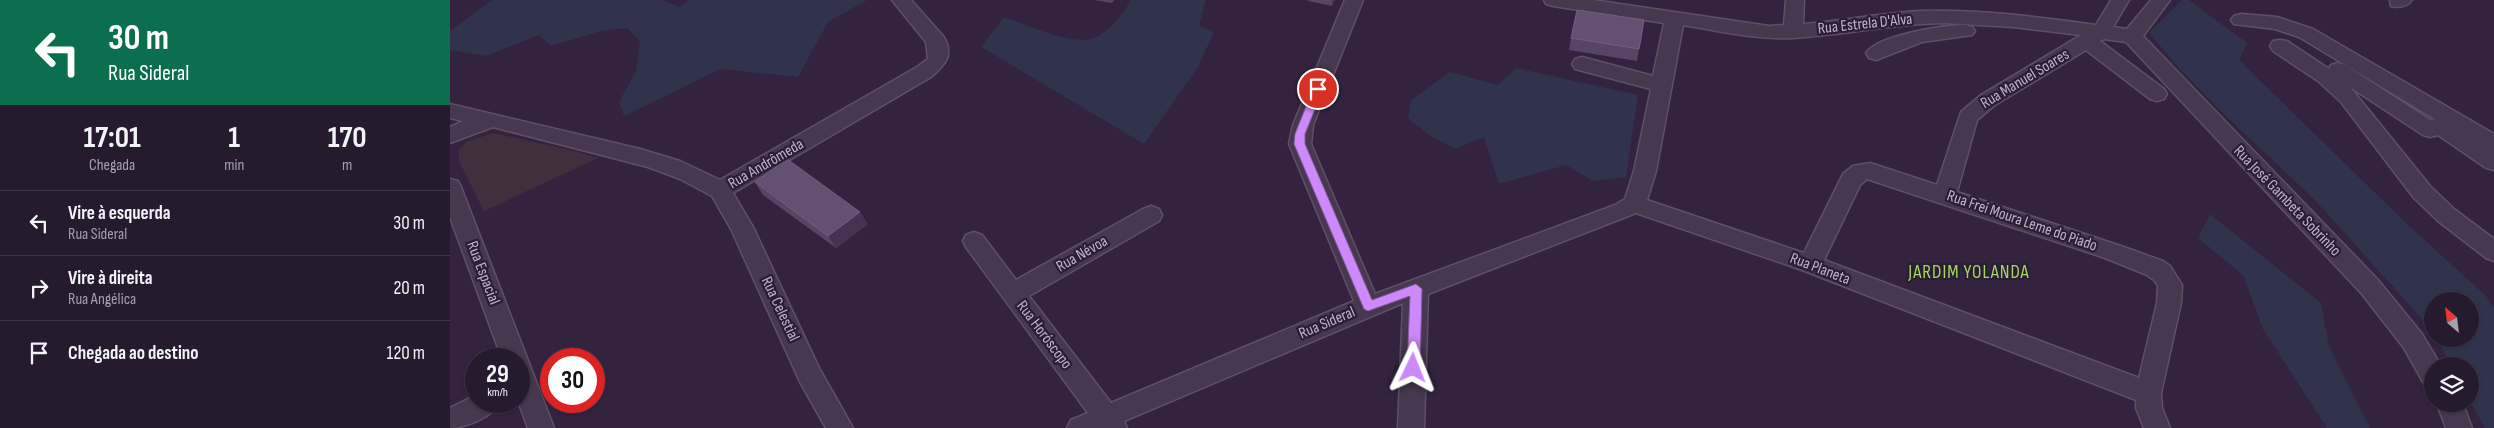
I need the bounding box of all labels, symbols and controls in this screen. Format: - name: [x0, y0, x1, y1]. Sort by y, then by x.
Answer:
- street label: Rua Estrela D'Alva: [1817, 10, 1913, 38]
- text: 30 m: [108, 17, 169, 60]
- icon: left: [25, 20, 90, 85]
- street label: Rua Manuel Soares: [1977, 45, 2073, 113]
- text: Rua Sideral: [108, 60, 189, 87]
- pin: [1297, 68, 1339, 110]
- icon: arrive: [1304, 75, 1332, 103]
- text: 17:01: [83, 120, 141, 156]
- text: 1: [228, 120, 240, 156]
- text: 170: [328, 120, 367, 156]
- street label: Rua Andrômeda: [725, 135, 807, 193]
- street label: Rua José Gambeta Sobrinho: [2229, 142, 2345, 260]
- text: Chegada: [89, 156, 135, 175]
- text: min: [224, 156, 244, 175]
- text: m: [342, 156, 352, 175]
- street label: Rua Frei Moura Leme do Piado: [1944, 186, 2100, 256]
- text: Vire à esquerda: [68, 202, 170, 225]
- icon: left: [25, 209, 53, 237]
- text: 30 m: [393, 212, 425, 235]
- text: Rua Sideral: [68, 225, 127, 244]
- street label: Rua Névoa: [1053, 232, 1111, 276]
- street label: Rua Espacial: [462, 239, 504, 307]
- street label: Rua Planeta: [1787, 249, 1853, 289]
- district label: JARDIM YOLANDA: [1907, 261, 2030, 284]
- text: Vire à direita: [68, 267, 152, 290]
- icon: right: [25, 274, 53, 302]
- street label: Rua Celestial: [757, 274, 803, 344]
- text: 20 m: [393, 277, 425, 300]
- text: Rua Angélica: [68, 290, 136, 309]
- north arrow: [2424, 292, 2479, 348]
- map controls: [2424, 292, 2479, 412]
- street label: Rua Horóscopo: [1012, 297, 1076, 373]
- street label: Rua Sideral: [1296, 303, 1358, 343]
- icon: arrive: [25, 339, 53, 367]
- position arrow: [1386, 341, 1438, 393]
- text: Chegada ao destino: [68, 342, 198, 365]
- text: 120 m: [387, 342, 425, 365]
- speed limit sign: 30: [540, 348, 605, 413]
- button: layers: [2424, 357, 2479, 412]
- text: 29: [486, 359, 509, 390]
- text: km/h: [487, 385, 508, 400]

